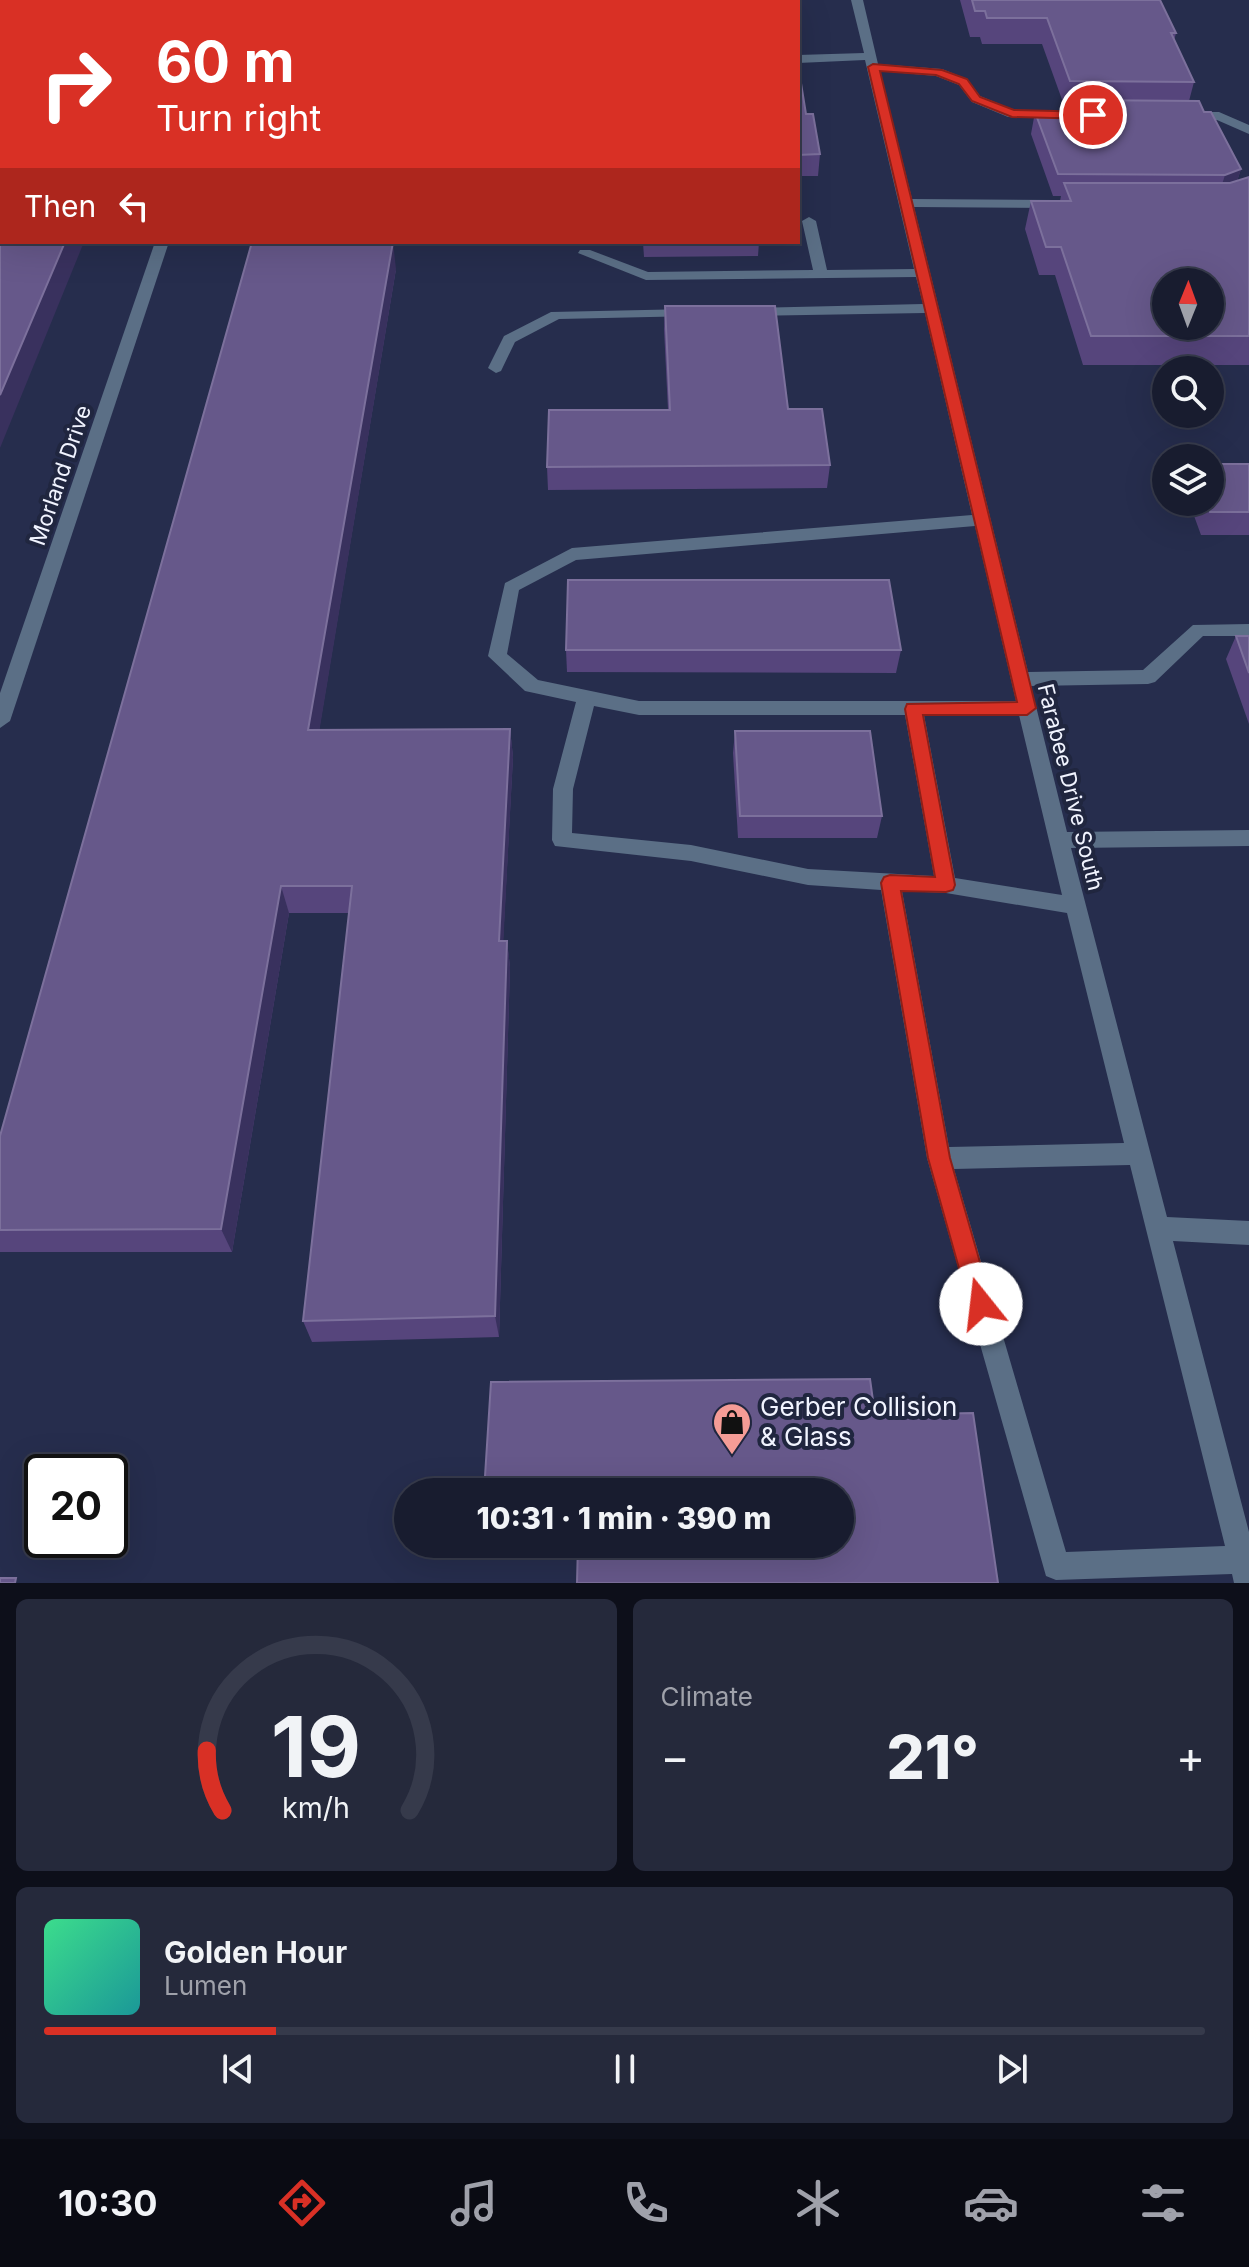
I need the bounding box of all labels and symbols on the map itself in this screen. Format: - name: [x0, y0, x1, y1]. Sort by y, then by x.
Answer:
- pin: [1059, 81, 1127, 149]
- north arrow: [1152, 268, 1224, 340]
- street label: Morland Drive: [24, 401, 96, 549]
- street label: Farabee Drive South: [1033, 681, 1109, 893]
- position arrow: [939, 1262, 1023, 1346]
- place label: Gerber Collision & Glass: [760, 1391, 957, 1452]
- shop icon: Gerber Collision & Glass: [711, 1401, 753, 1456]
- speed limit sign: 20: [24, 1454, 128, 1558]

